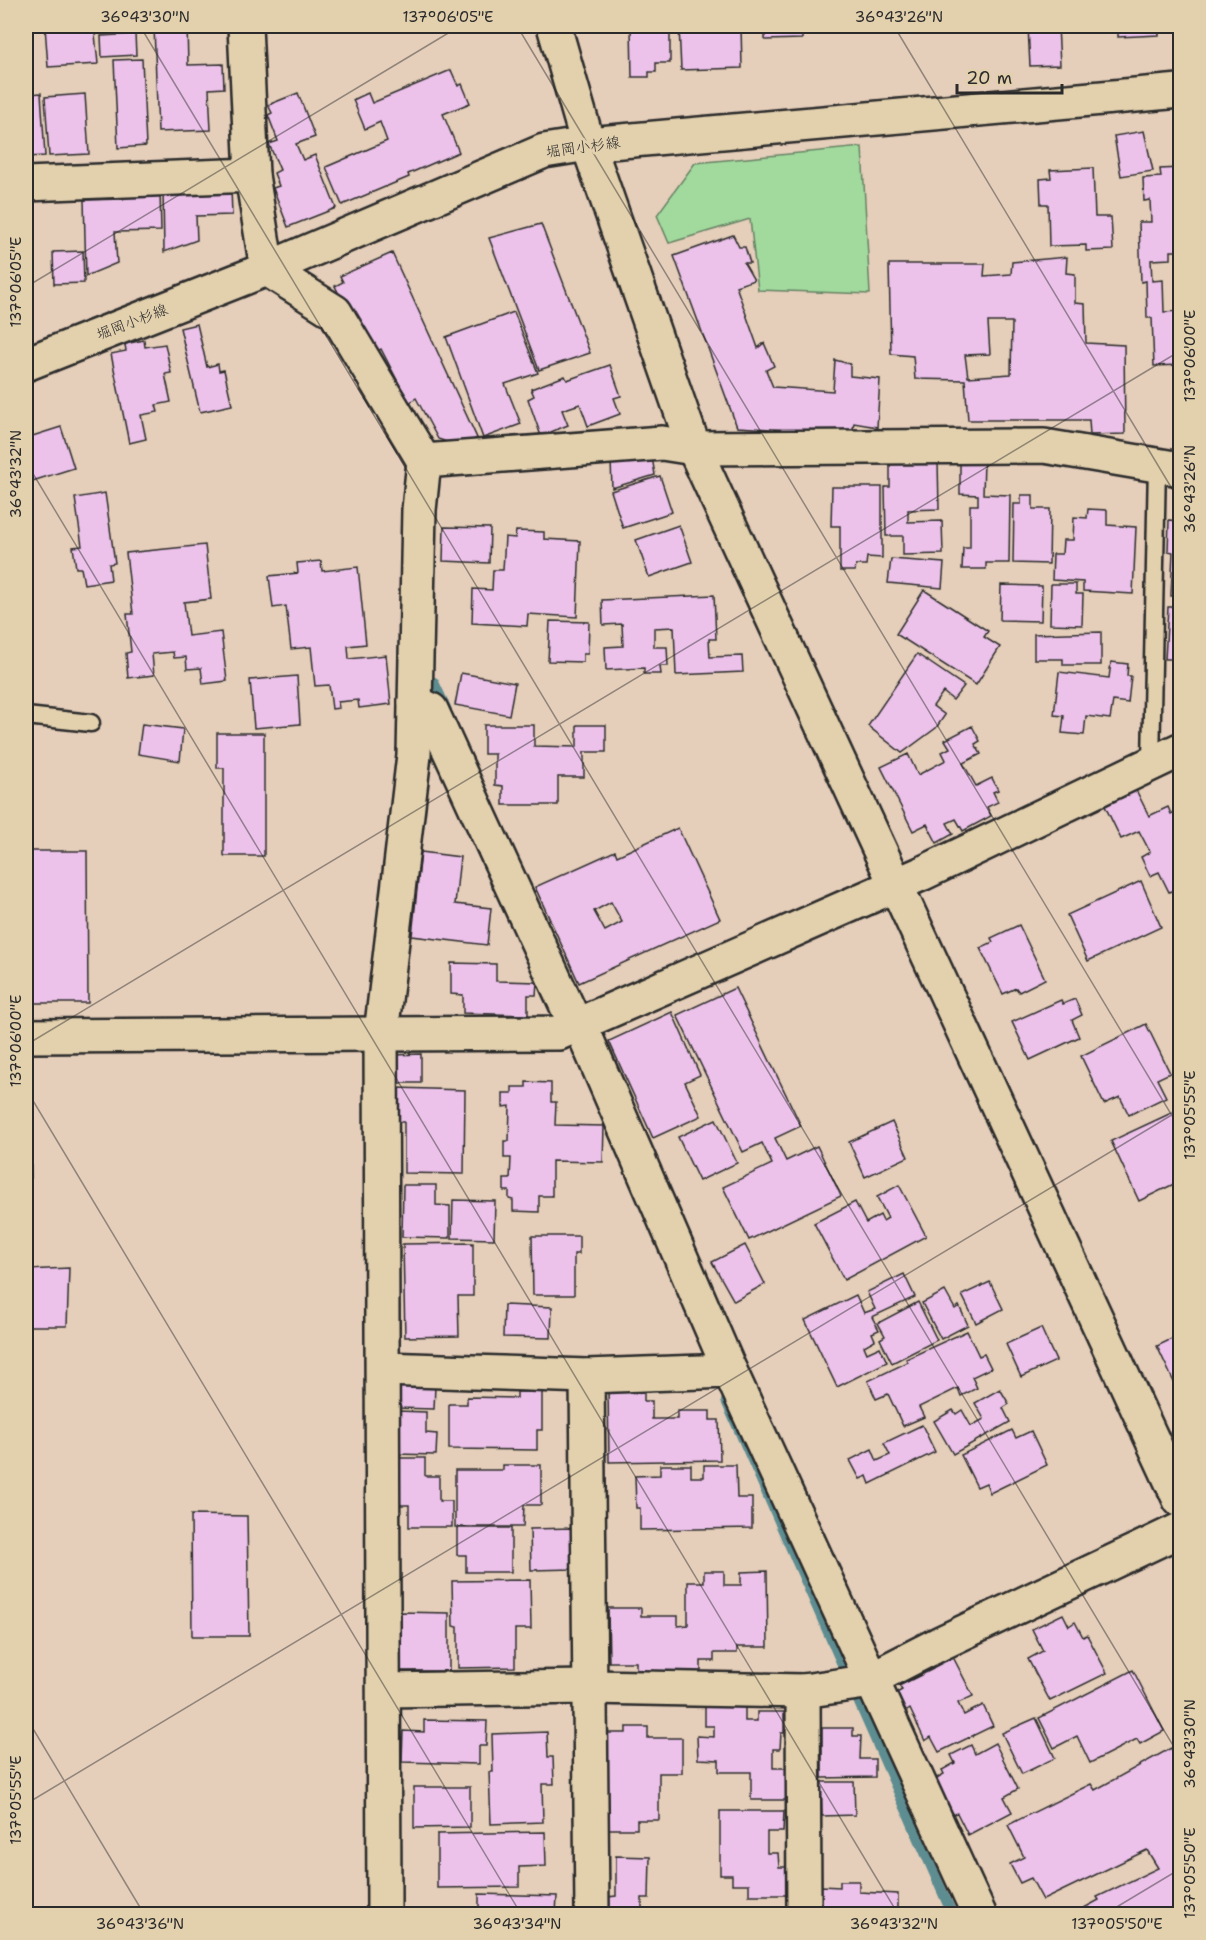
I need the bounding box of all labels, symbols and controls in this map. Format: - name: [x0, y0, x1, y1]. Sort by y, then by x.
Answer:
- text: 36°43'30"N: [100, 7, 190, 27]
- text: 137°06'05"E: [403, 7, 493, 27]
- text: 36°43'26"N: [855, 7, 943, 27]
- scale bar: [957, 57, 1062, 95]
- text: 20 m: [966, 66, 1012, 90]
- street label: 堀岡小杉線: [544, 132, 622, 162]
- text: 137°06'05"E: [6, 237, 26, 327]
- street label: 堀岡小杉線: [93, 299, 171, 345]
- text: 137°06'00"E: [1180, 310, 1200, 402]
- text: 36°43'32"N: [6, 430, 26, 518]
- text: 36°43'26"N: [1180, 445, 1200, 533]
- text: 137°06'00"E: [6, 995, 26, 1087]
- text: 137°05'55"E: [1180, 1070, 1200, 1160]
- text: 36°43'30"N: [1180, 1699, 1200, 1789]
- text: 137°05'55"E: [6, 1755, 26, 1845]
- text: 137°05'50"E: [1180, 1827, 1200, 1919]
- text: 36°43'36"N: [96, 1914, 184, 1934]
- text: 36°43'34"N: [472, 1914, 562, 1934]
- text: 36°43'32"N: [850, 1914, 938, 1934]
- text: 137°05'50"E: [1071, 1914, 1163, 1934]

